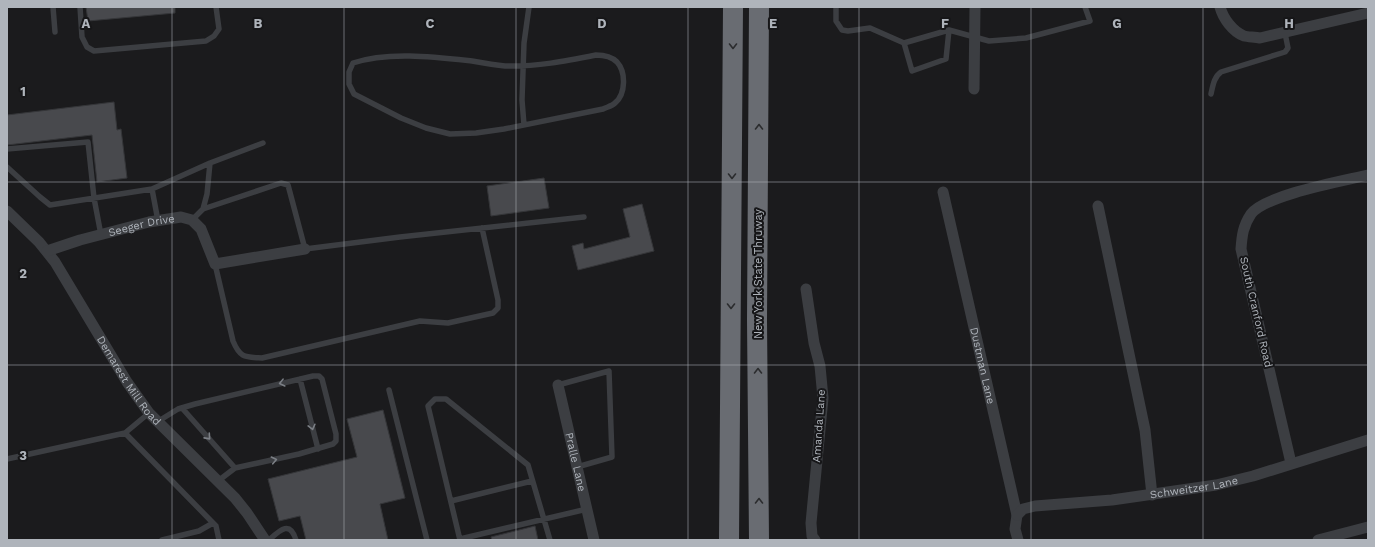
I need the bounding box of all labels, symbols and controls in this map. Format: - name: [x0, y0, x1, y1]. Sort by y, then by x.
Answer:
- text: A: [82, 16, 91, 31]
- text: B: [254, 16, 263, 31]
- text: C: [426, 16, 435, 31]
- text: D: [597, 16, 607, 31]
- text: E: [769, 16, 777, 31]
- text: F: [941, 16, 949, 31]
- text: G: [1112, 16, 1122, 31]
- text: H: [1284, 16, 1294, 31]
- one-way arrow: [729, 43, 737, 49]
- text: 1: [20, 84, 26, 99]
- one-way arrow: [755, 124, 763, 130]
- one-way arrow: [728, 173, 736, 179]
- street label: New York State Thruway: [752, 209, 765, 339]
- street label: Seeger Drive: [107, 212, 175, 239]
- street label: South Cranford Road: [1237, 255, 1275, 369]
- text: 2: [19, 266, 27, 281]
- one-way arrow: [727, 303, 735, 309]
- street label: Dustman Lane: [968, 326, 998, 405]
- street label: Demarest Mill Road: [94, 333, 164, 428]
- one-way arrow: [754, 368, 762, 374]
- one-way arrow: [278, 379, 285, 387]
- street label: Amanda Lane: [810, 389, 828, 463]
- one-way arrow: [308, 424, 316, 430]
- street label: Pralle Lane: [563, 431, 589, 493]
- one-way arrow: [203, 433, 210, 440]
- text: 3: [19, 448, 27, 463]
- one-way arrow: [270, 456, 277, 464]
- street label: Schweitzer Lane: [1149, 473, 1239, 501]
- one-way arrow: [755, 498, 763, 504]

